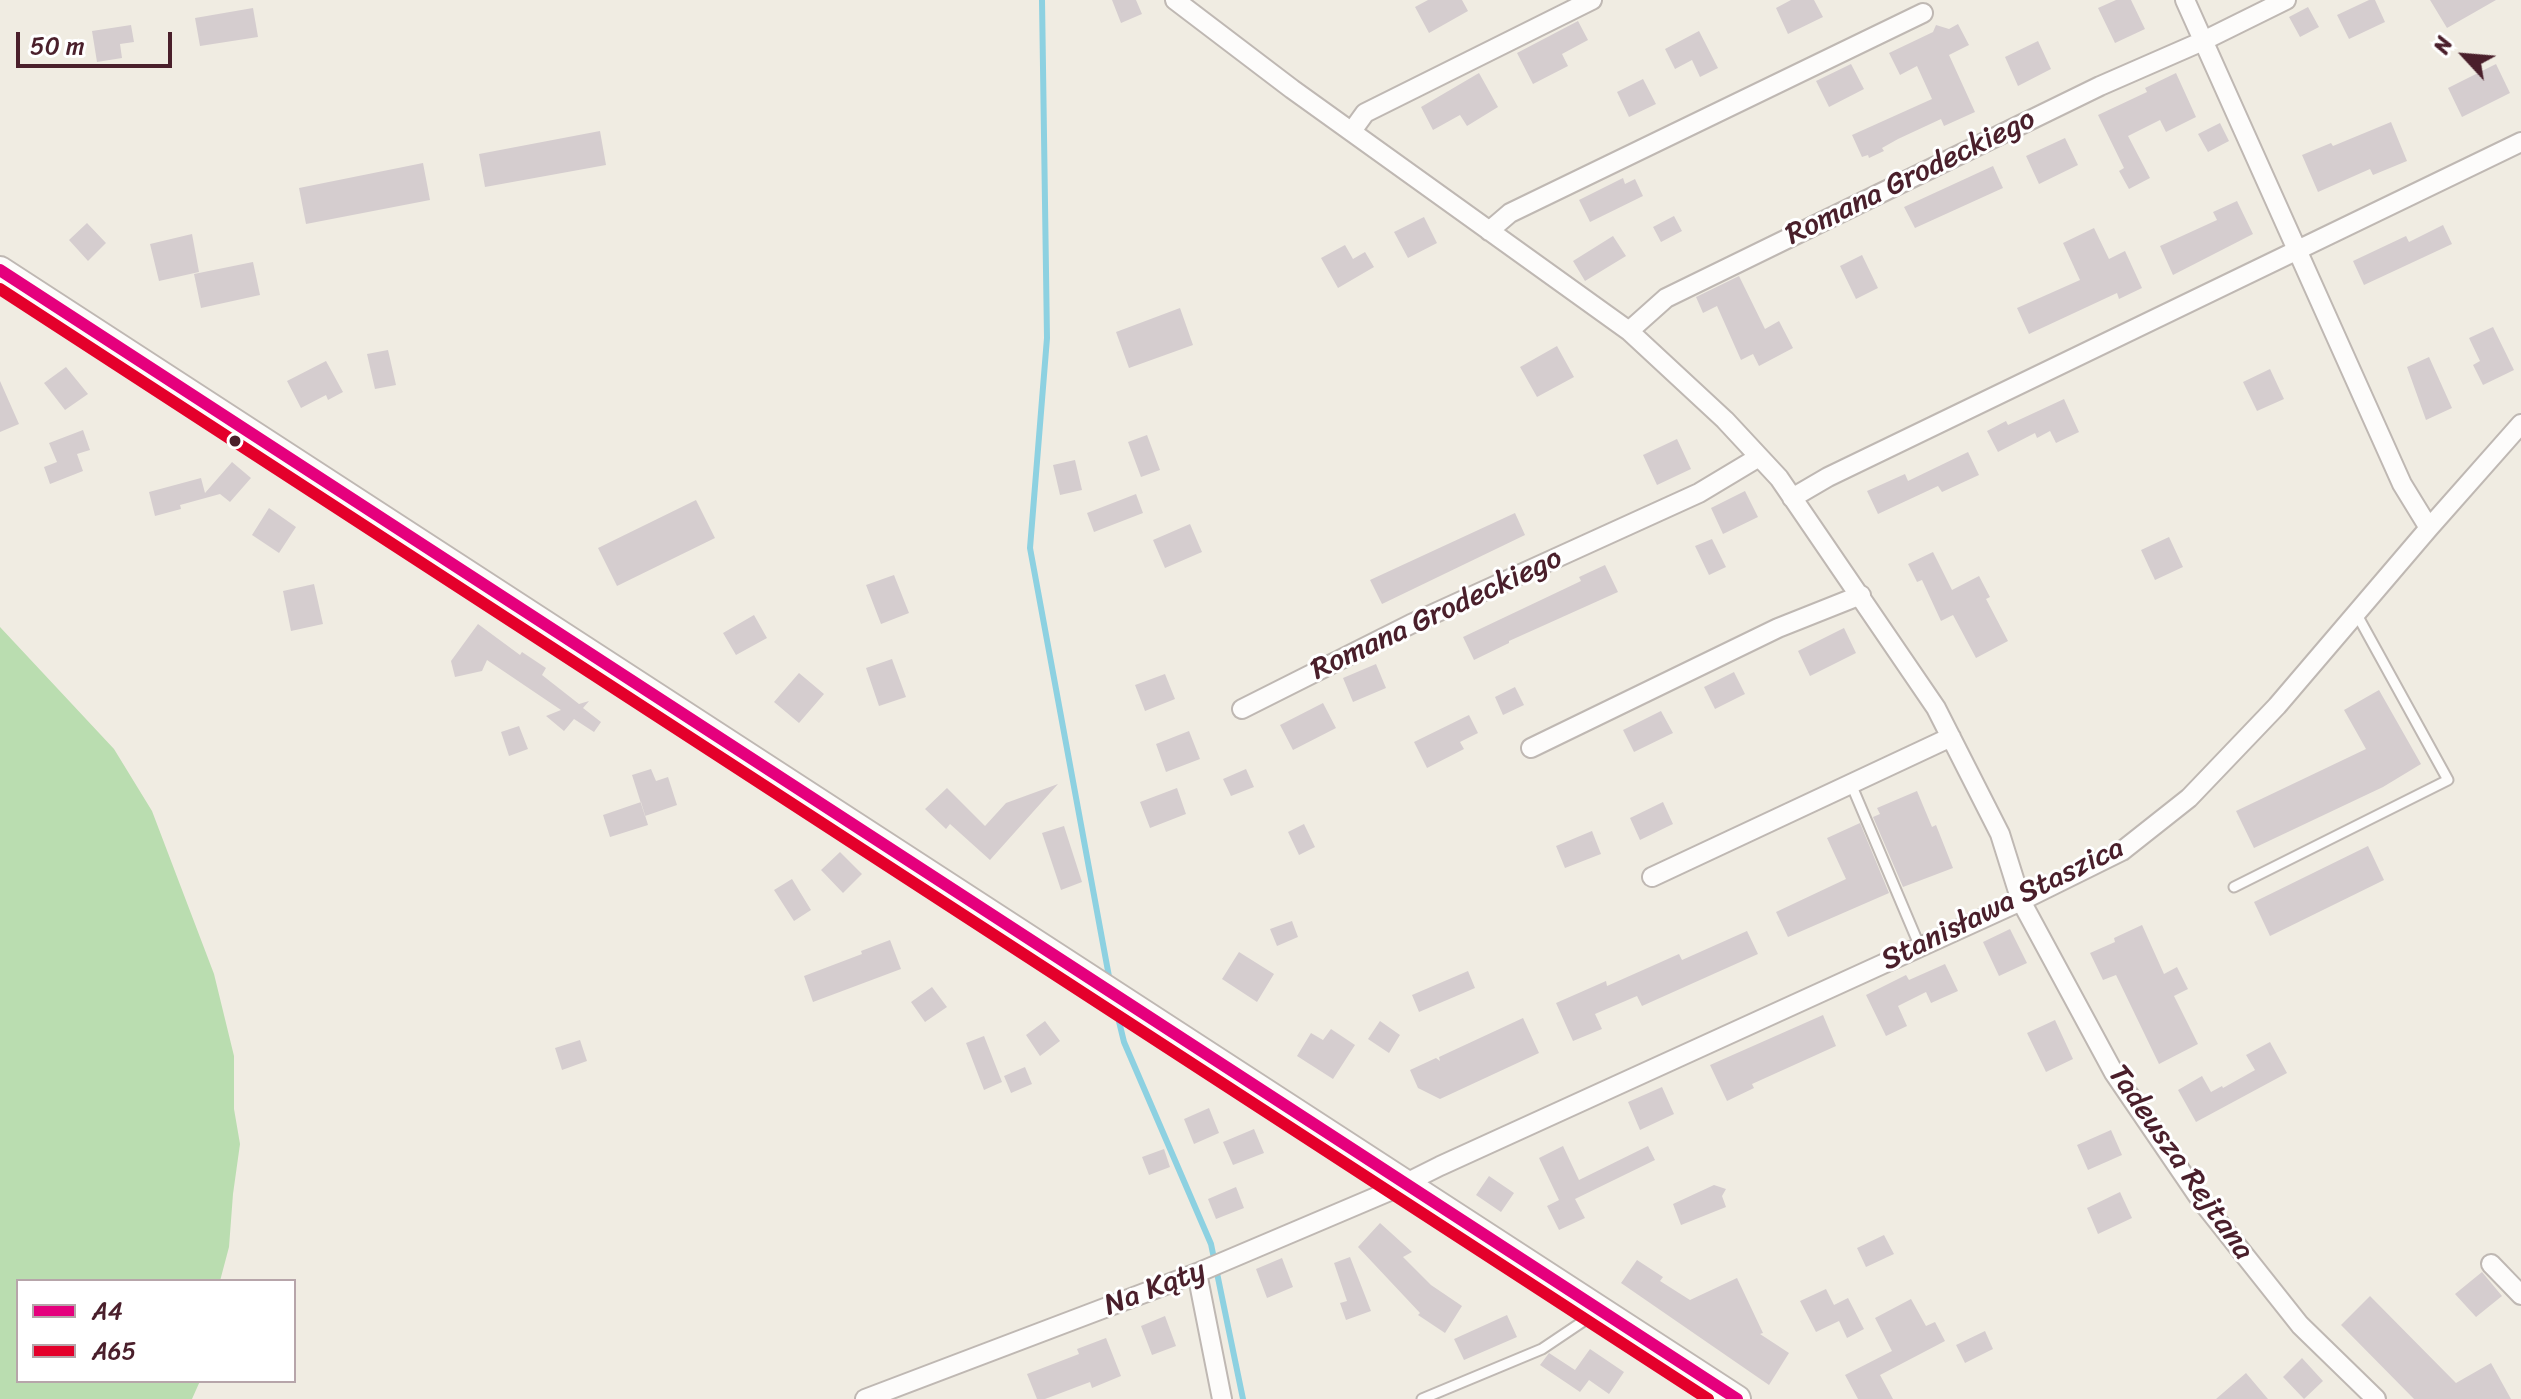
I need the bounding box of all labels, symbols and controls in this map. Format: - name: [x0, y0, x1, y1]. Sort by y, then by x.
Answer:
- scale bar: [20, 16, 176, 66]
- north arrow: [2425, 16, 2505, 96]
- text: 50 m: [30, 25, 85, 67]
- text: N: [2422, 30, 2464, 61]
- street label: Romana Grodeckiego: [1780, 102, 2042, 254]
- unlabelled marker: [227, 433, 243, 449]
- street label: Romana Grodeckiego: [1306, 541, 1568, 689]
- street label: Stanisława Staszica: [1876, 831, 2130, 979]
- street label: Tadeusza Rejtana: [2099, 1058, 2261, 1268]
- street label: Na Kąty: [1099, 1253, 1211, 1325]
- legend: [16, 1279, 296, 1383]
- text: A4: [92, 1290, 123, 1332]
- text: A65: [92, 1330, 136, 1372]

